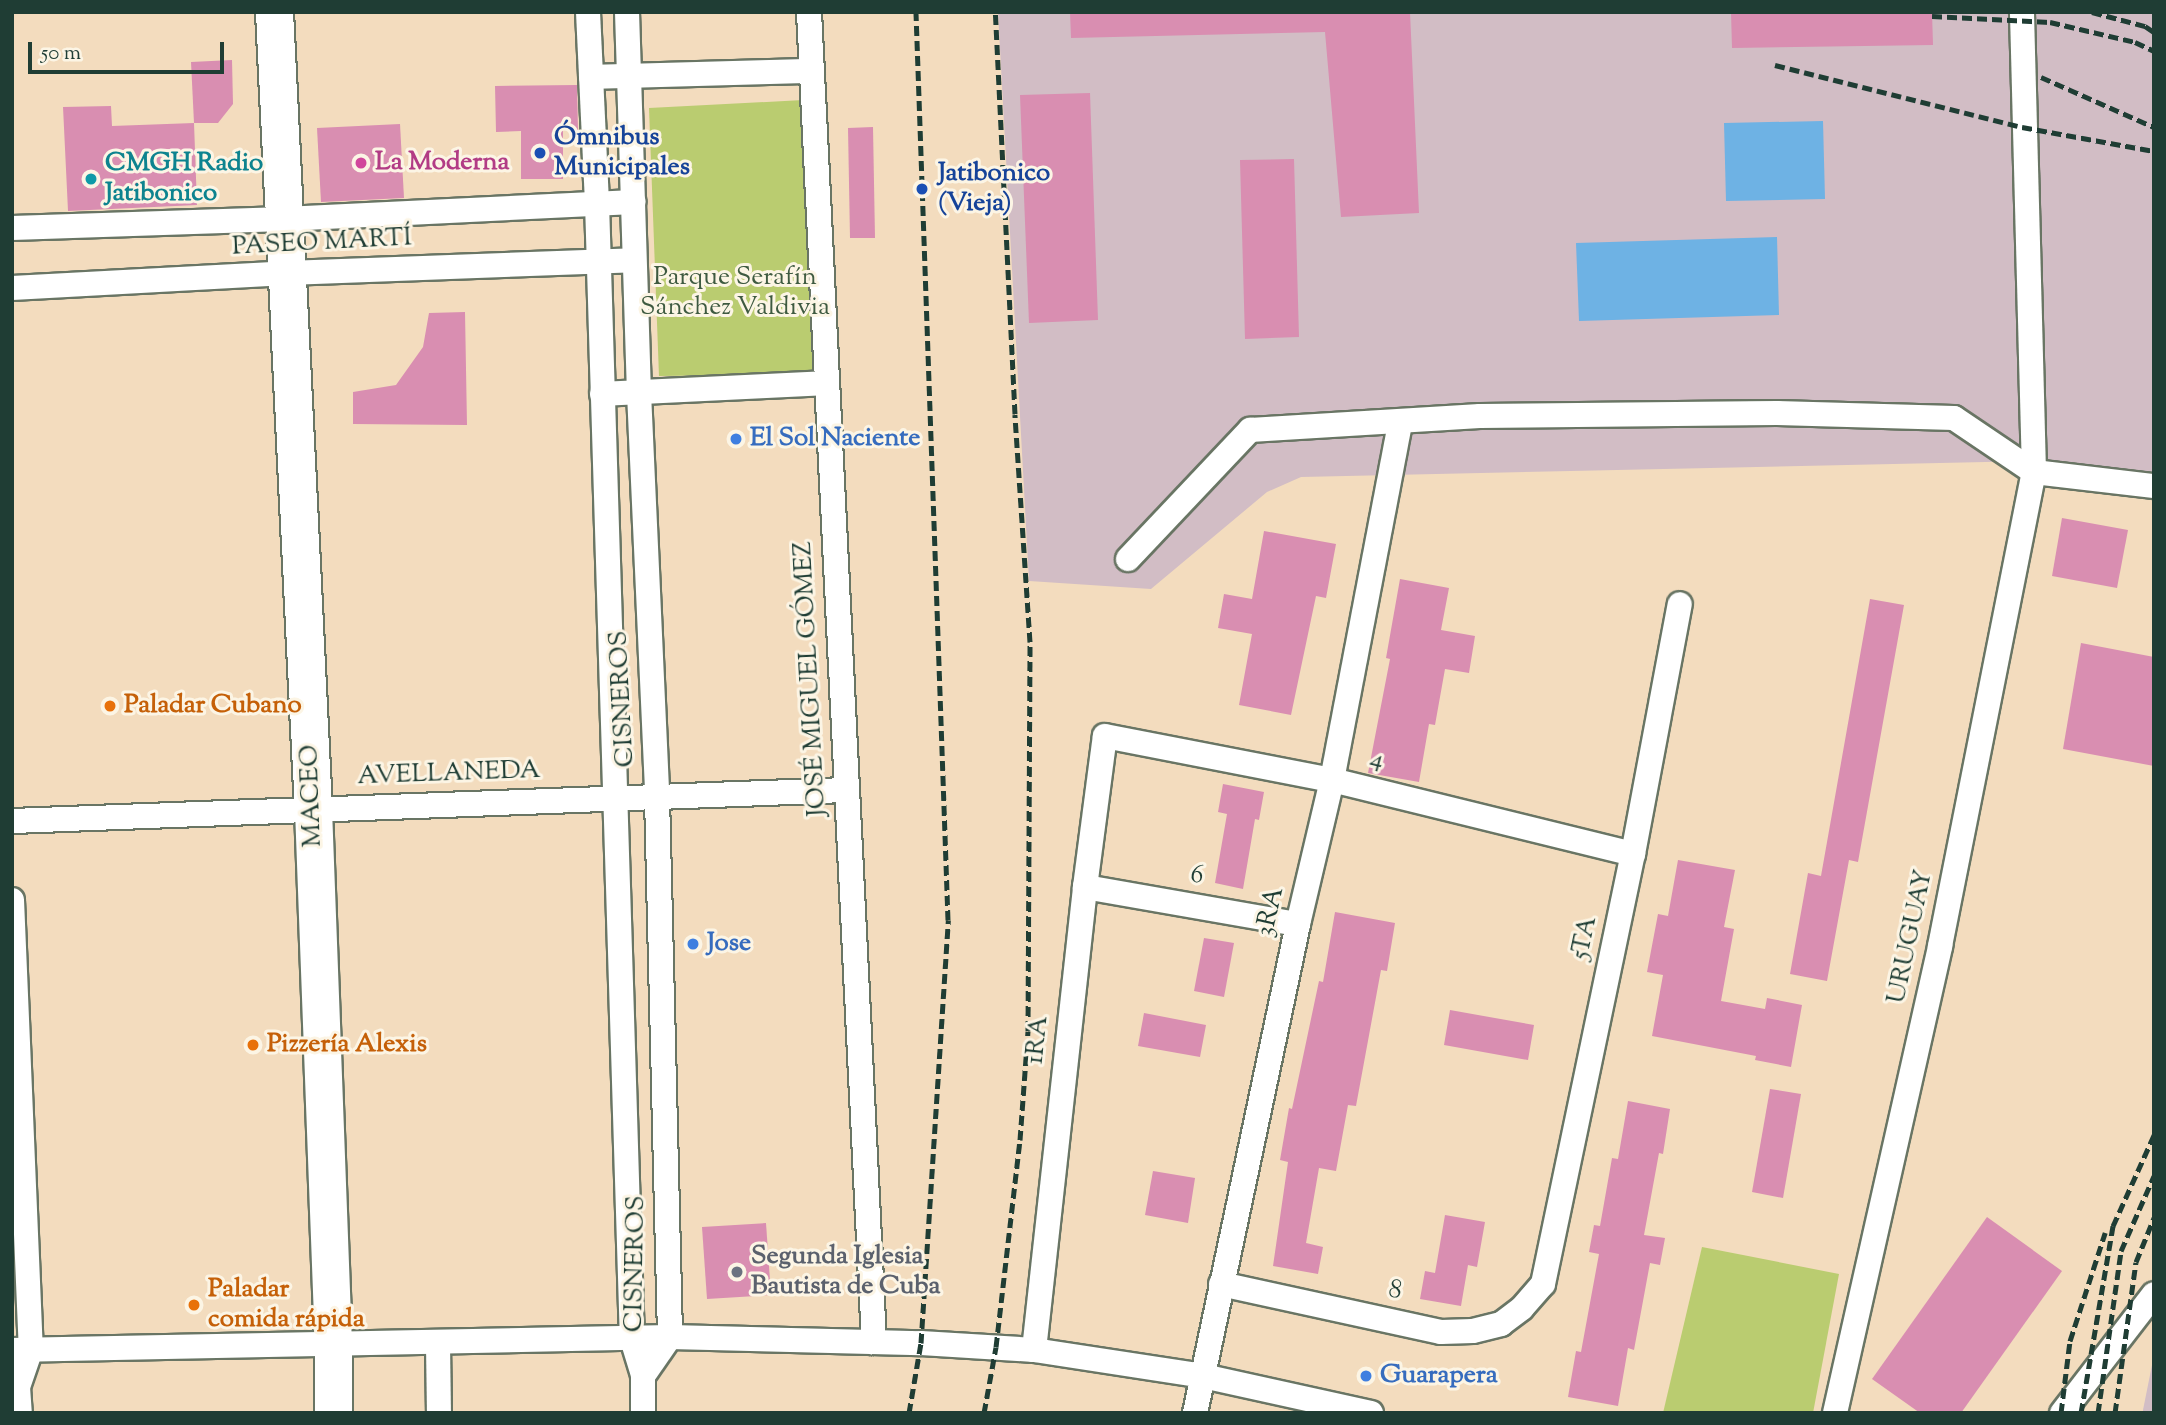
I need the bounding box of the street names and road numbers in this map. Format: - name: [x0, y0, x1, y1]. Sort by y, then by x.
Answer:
- street label: PASEO MARTÍ: [231, 223, 413, 263]
- street label: JOSÉ MIGUEL GÓMEZ: [788, 541, 834, 817]
- street label: CISNEROS: [604, 630, 642, 768]
- street label: 4: [1367, 743, 1387, 777]
- street label: MACEO: [295, 744, 329, 848]
- street label: AVELLANEDA: [357, 755, 541, 793]
- street label: 6: [1188, 860, 1206, 892]
- street label: URUGUAY: [1882, 867, 1940, 1007]
- street label: 3RA: [1250, 884, 1292, 940]
- street label: 5TA: [1565, 913, 1605, 963]
- street label: 1RA: [1020, 1014, 1056, 1066]
- street label: CISNEROS: [619, 1195, 653, 1333]
- street label: 8: [1385, 1274, 1405, 1308]

